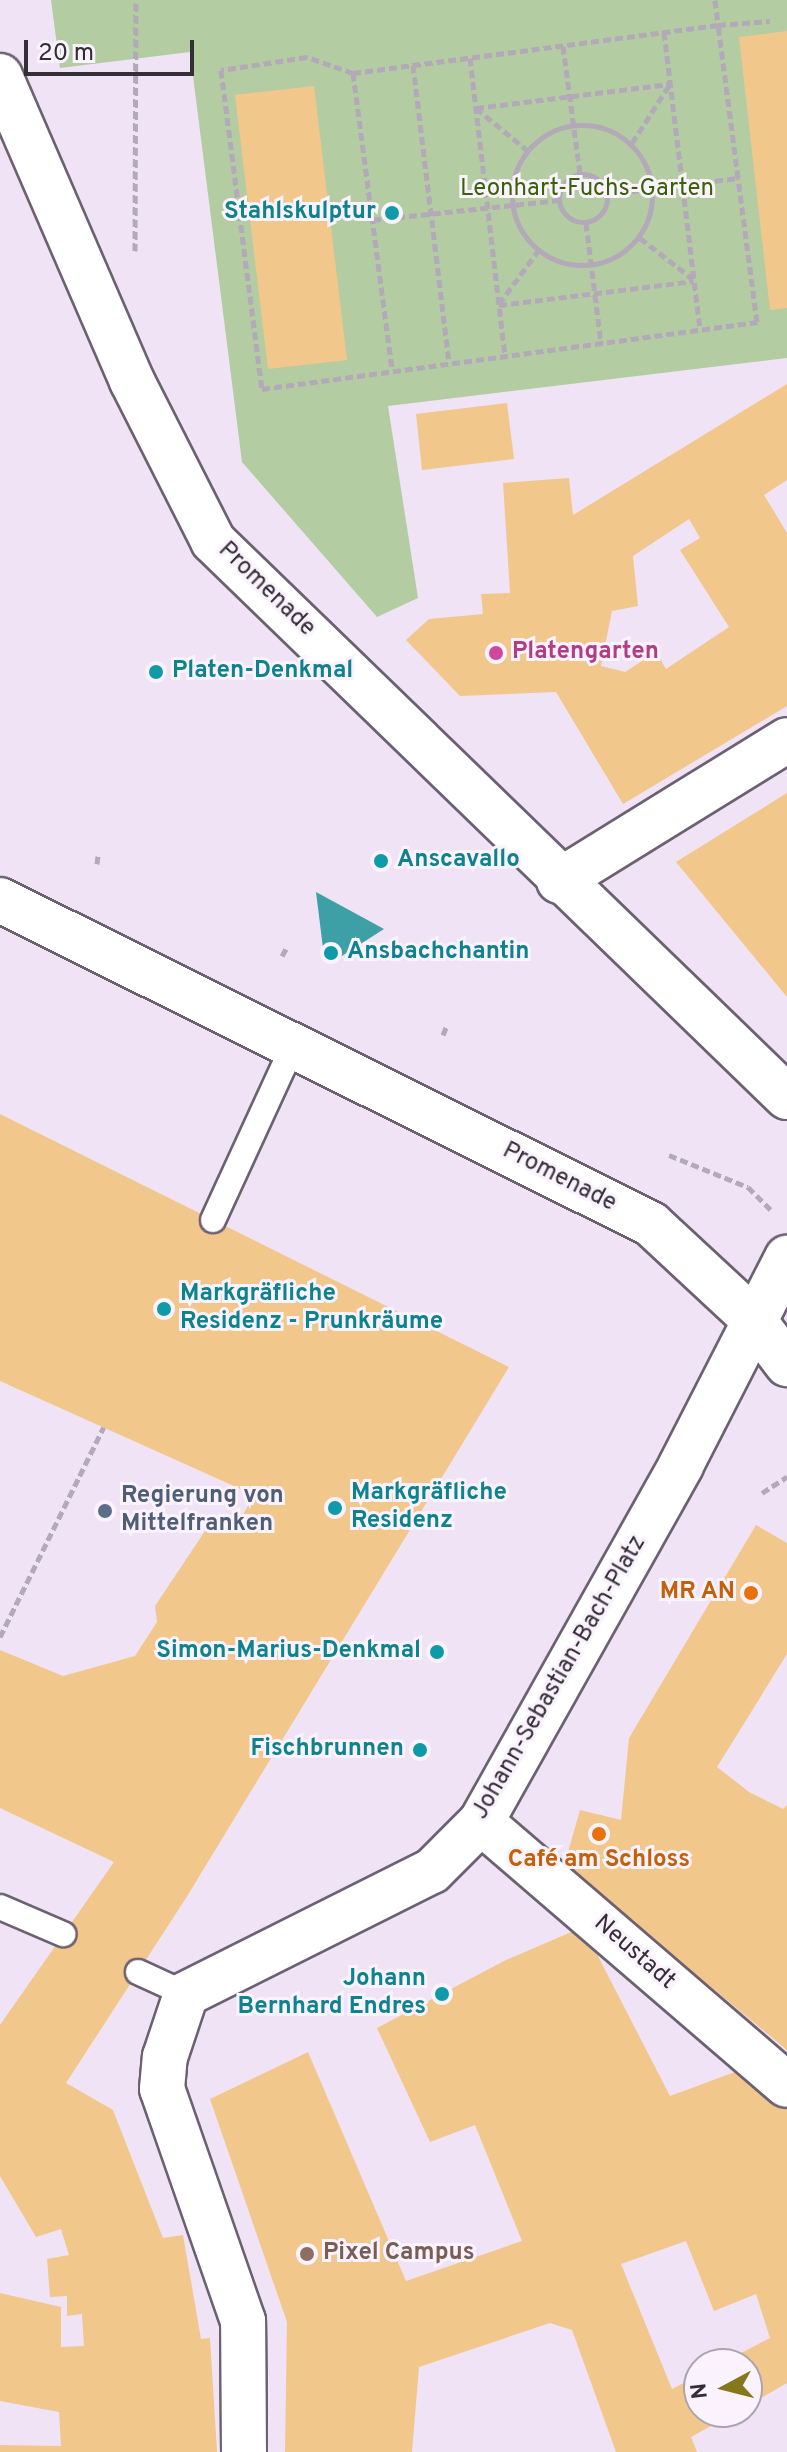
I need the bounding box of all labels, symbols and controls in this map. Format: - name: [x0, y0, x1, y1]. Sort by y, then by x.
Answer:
- scale bar: [28, 24, 198, 74]
- text: 20 m: [38, 39, 94, 69]
- park label: Leonhart-Fuchs-Garten: [460, 176, 714, 204]
- place label: Stahlskulptur: [224, 199, 376, 227]
- marker: Stahlskulptur: [383, 204, 401, 222]
- street label: Promenade: [211, 537, 321, 643]
- place label: Platengarten: [512, 639, 659, 667]
- marker: Platengarten: [487, 644, 505, 662]
- place label: Platen-Denkmal: [172, 658, 353, 686]
- marker: Platen-Denkmal: [147, 663, 165, 681]
- place label: Anscavallo: [397, 847, 520, 875]
- marker: Anscavallo: [372, 852, 390, 870]
- place label: Ansbachchantin: [347, 939, 530, 967]
- marker: Ansbachchantin: [322, 944, 340, 962]
- street label: Promenade: [497, 1137, 621, 1219]
- place label: Markgräfliche Residenz - Prunkräume: [180, 1281, 443, 1337]
- marker: Markgräfliche Residenz - Prunkräume: [155, 1300, 173, 1318]
- place label: Markgräfliche Residenz: [351, 1480, 507, 1536]
- place label: Regierung von Mittelfranken: [121, 1483, 284, 1539]
- marker: Markgräfliche Residenz: [326, 1499, 344, 1517]
- marker: Regierung von Mittelfranken: [96, 1502, 114, 1520]
- street label: Johann-Sebastian-Bach-Platz: [467, 1531, 653, 1825]
- place label: MR AN: [659, 1579, 735, 1607]
- marker: MR AN: [742, 1584, 760, 1602]
- place label: Simon-Marius-Denkmal: [156, 1638, 421, 1666]
- marker: Simon-Marius-Denkmal: [428, 1643, 446, 1661]
- place label: Fischbrunnen: [250, 1736, 404, 1764]
- marker: Fischbrunnen: [411, 1741, 429, 1759]
- marker: Café am Schloss: [590, 1825, 608, 1843]
- place label: Café am Schloss: [508, 1847, 690, 1875]
- street label: Neustadt: [587, 1910, 681, 1996]
- place label: Johann Bernhard Endres: [238, 1966, 426, 2022]
- marker: Johann Bernhard Endres: [433, 1985, 451, 2003]
- place label: Pixel Campus: [323, 2240, 475, 2268]
- marker: Pixel Campus: [298, 2245, 316, 2263]
- north arrow: [683, 2348, 763, 2428]
- text: N: [686, 2381, 715, 2400]

